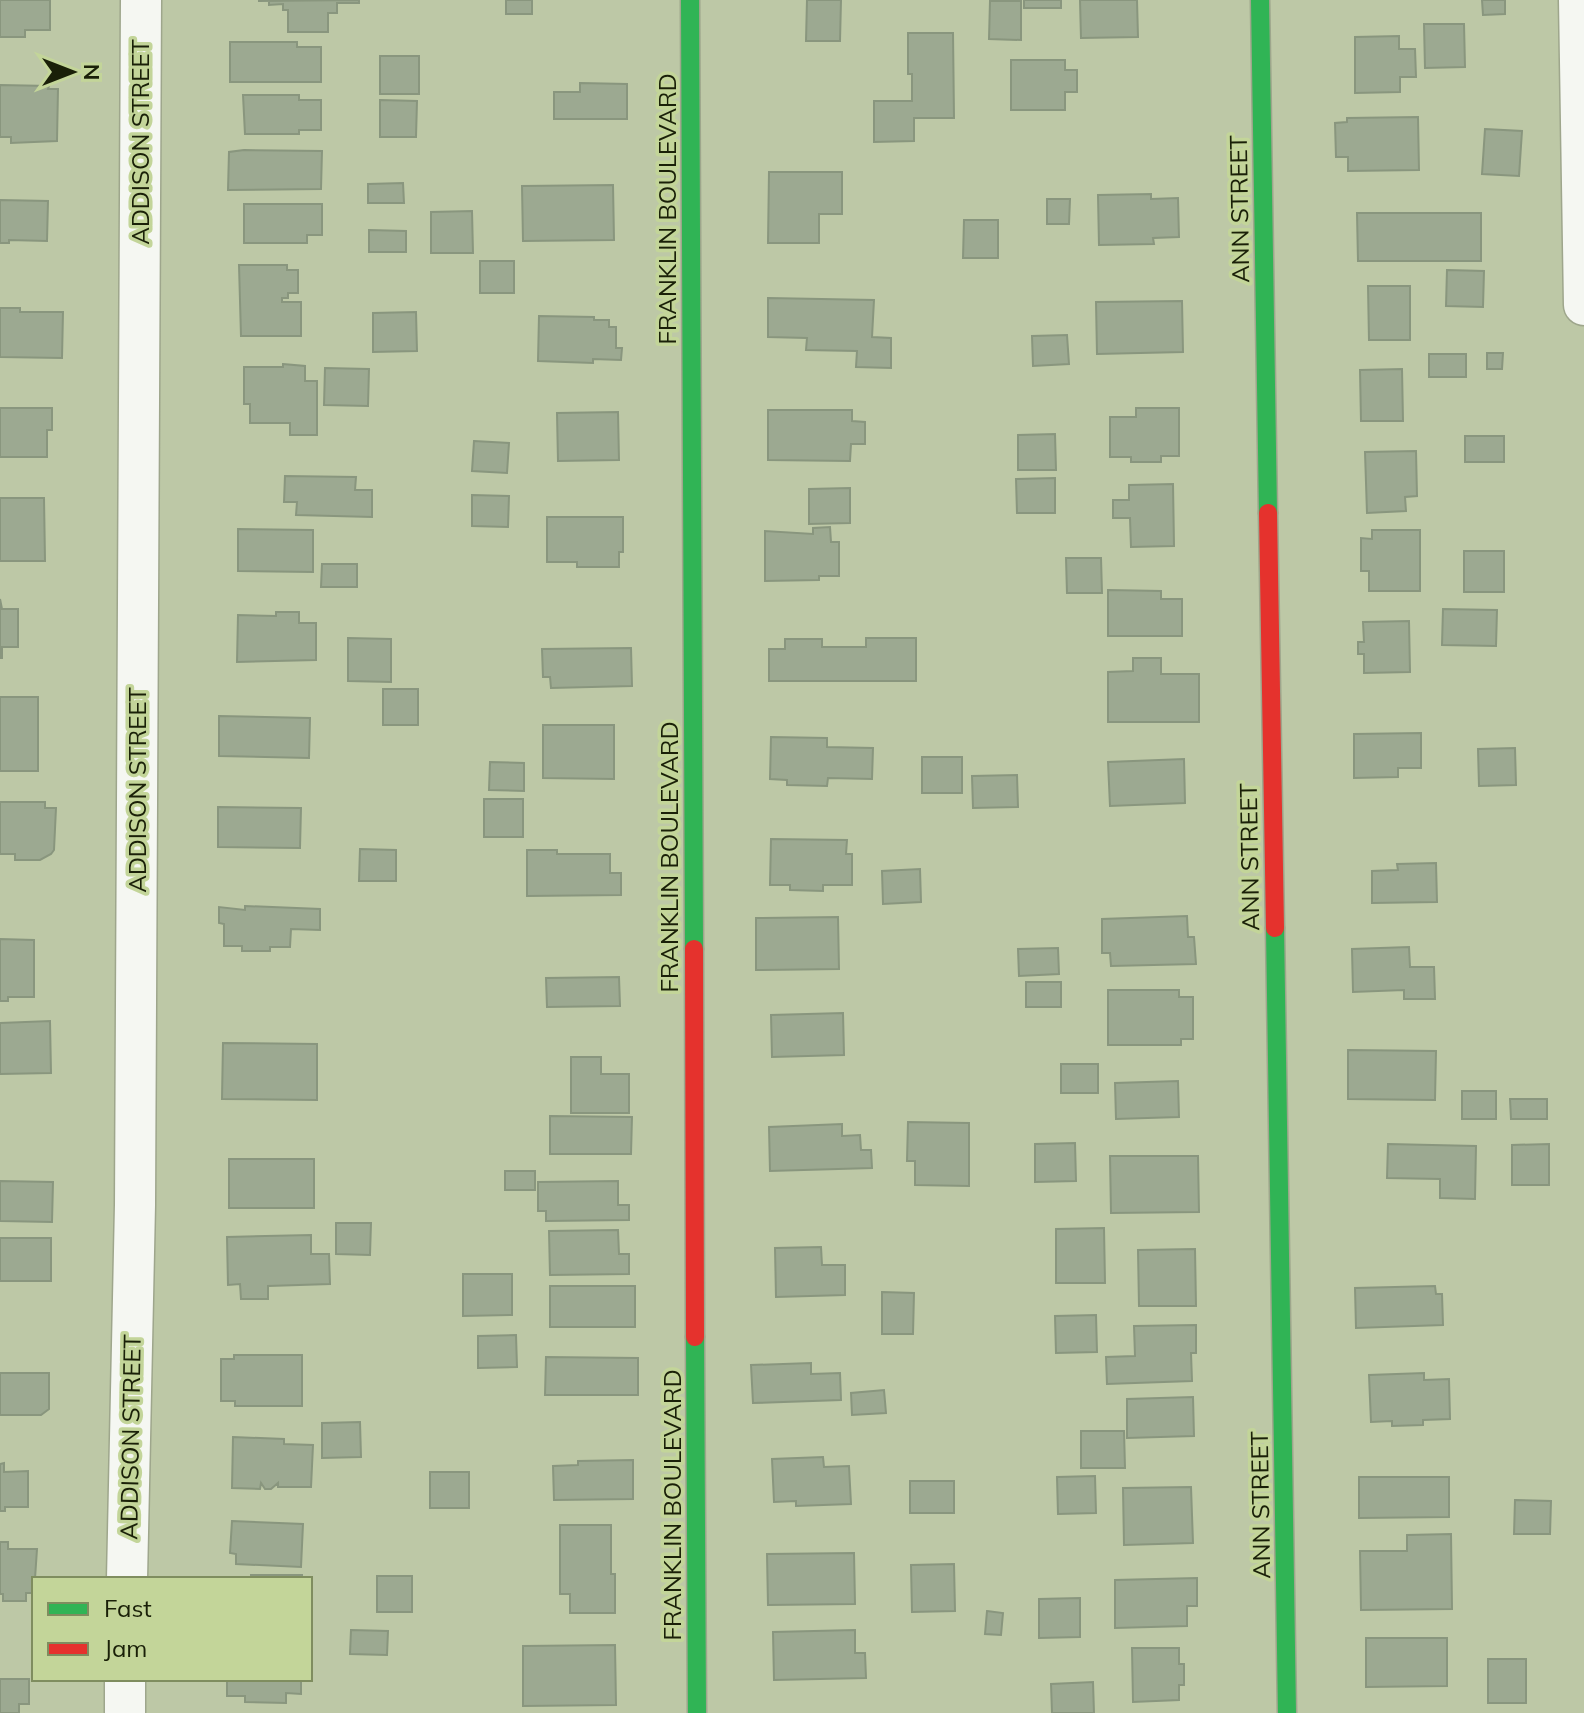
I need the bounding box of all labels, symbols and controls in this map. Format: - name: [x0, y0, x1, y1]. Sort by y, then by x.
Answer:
- north arrow: [32, 32, 112, 112]
- street label: ADDISON STREET: [125, 39, 155, 245]
- text: N: [78, 64, 106, 80]
- street label: FRANKLIN BOULEVARD: [652, 73, 682, 345]
- street label: ANN STREET: [1223, 134, 1255, 283]
- street label: ADDISON STREET: [122, 687, 152, 893]
- street label: FRANKLIN BOULEVARD: [654, 721, 684, 993]
- street label: ANN STREET: [1233, 782, 1265, 931]
- street label: ADDISON STREET: [113, 1334, 147, 1540]
- street label: FRANKLIN BOULEVARD: [657, 1369, 687, 1641]
- street label: ANN STREET: [1244, 1430, 1276, 1579]
- legend: [32, 1577, 312, 1681]
- text: Fast: [104, 1593, 152, 1623]
- text: Jam: [104, 1633, 147, 1663]

